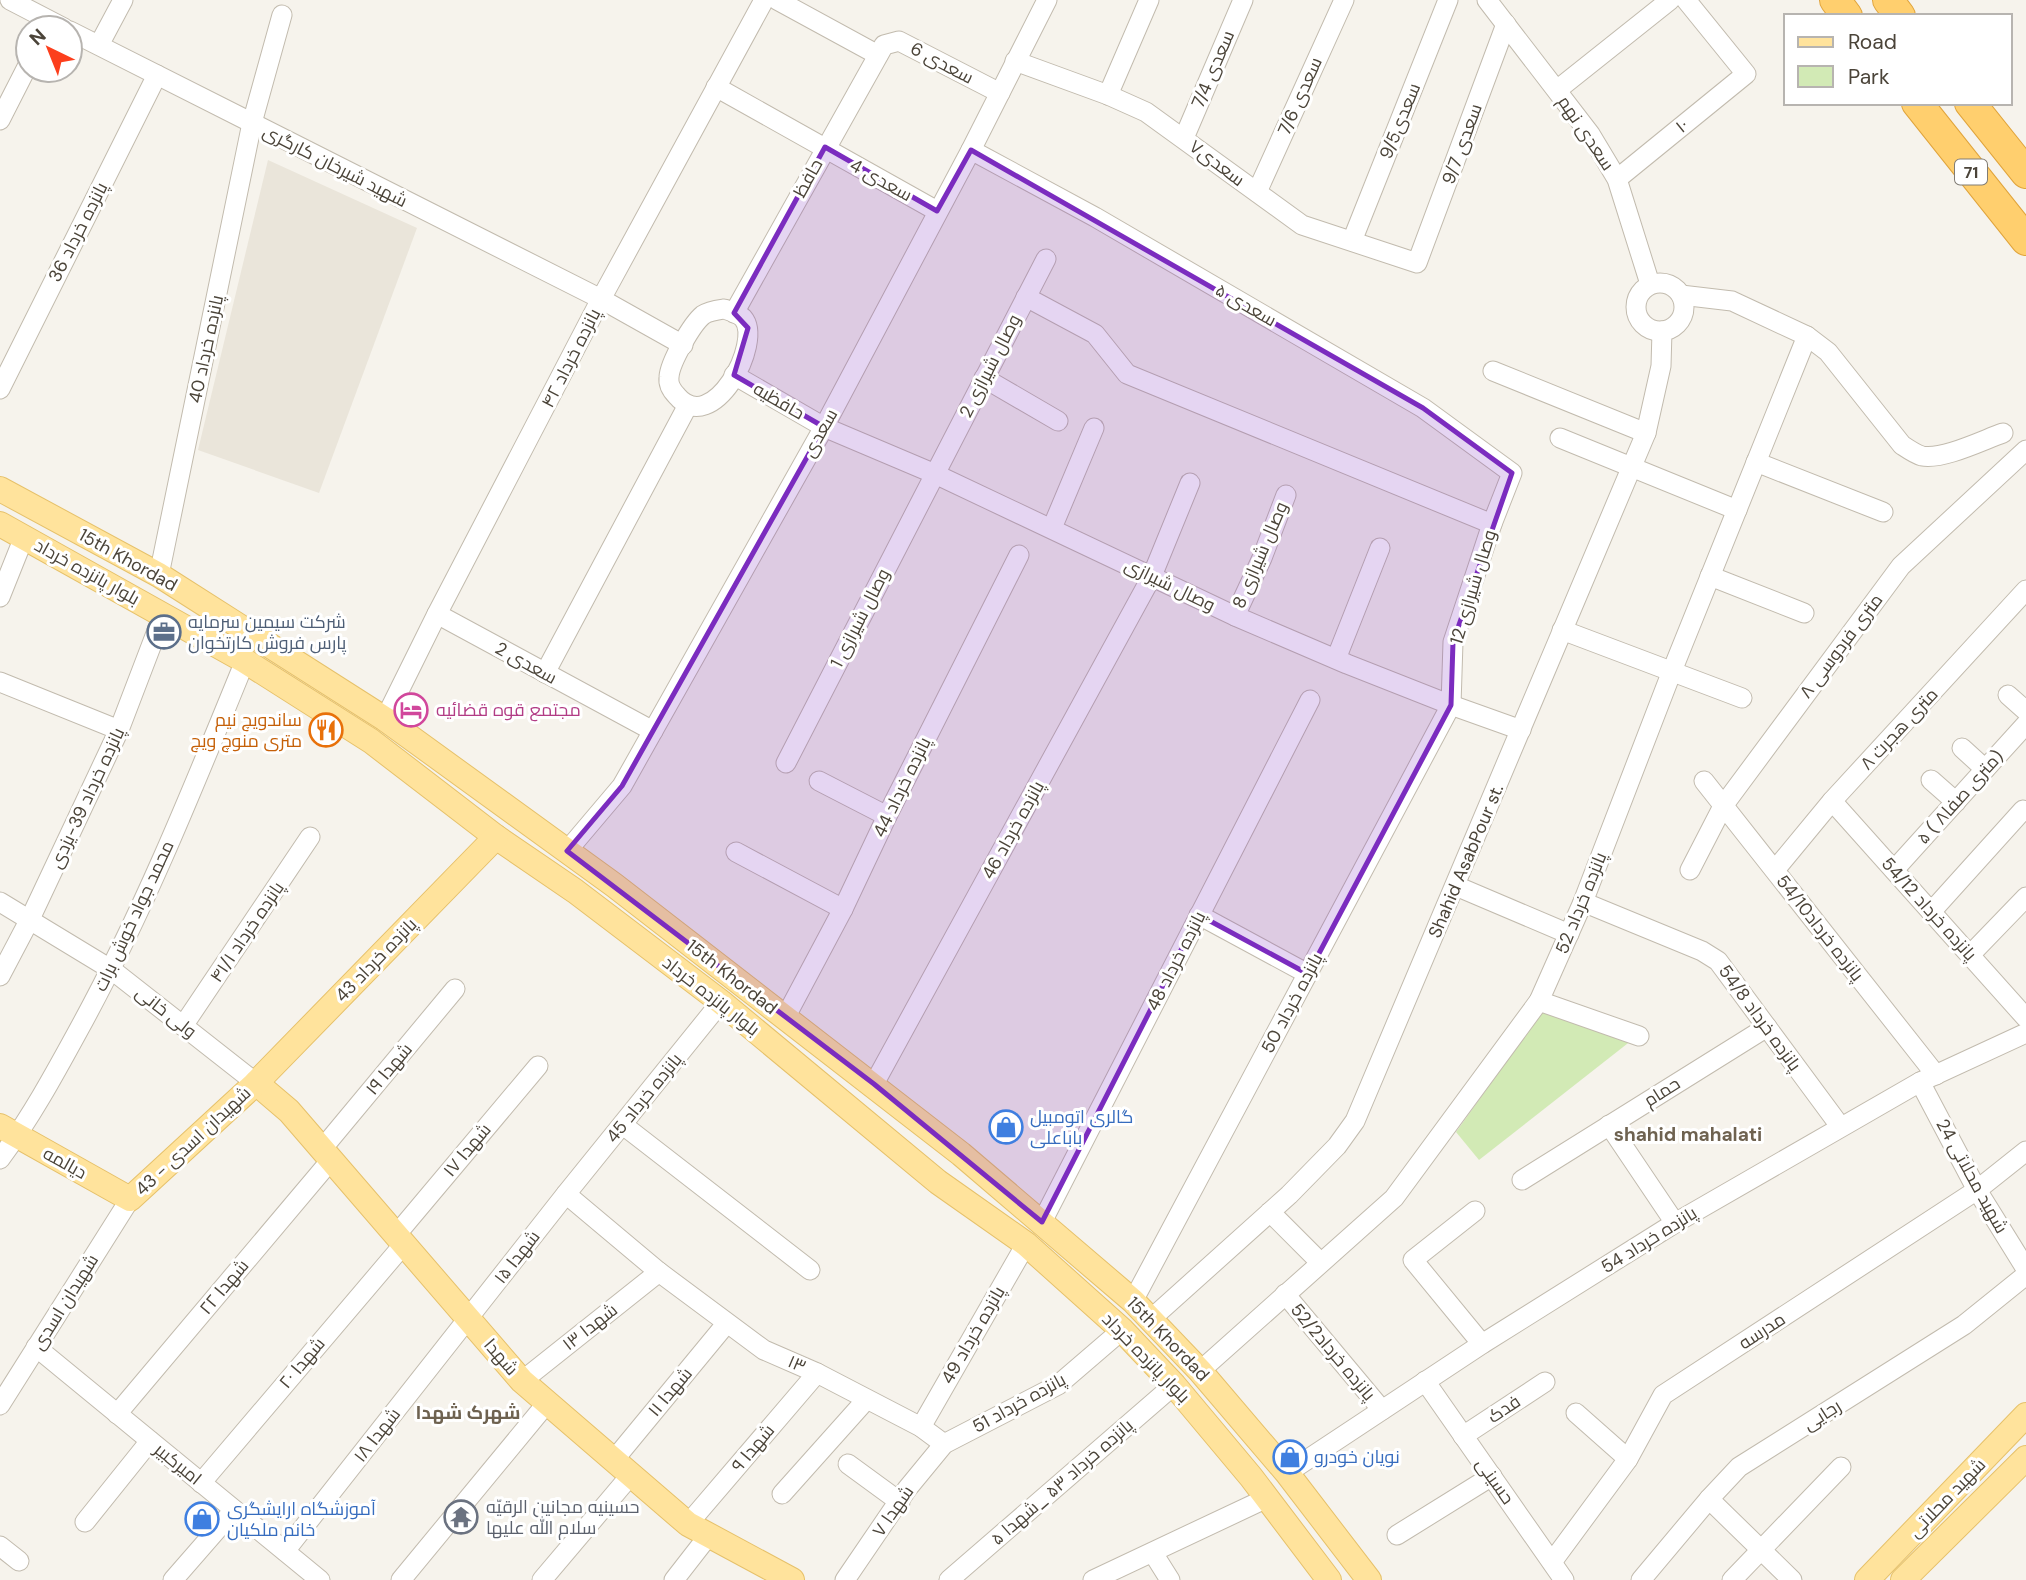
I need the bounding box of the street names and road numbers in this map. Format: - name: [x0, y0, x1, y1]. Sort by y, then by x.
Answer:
- street label: سعدی 7/4: [1186, 27, 1240, 111]
- street label: سعدی 6: [906, 36, 978, 90]
- street label: سعدی 7/6: [1272, 53, 1328, 139]
- street label: سعدی9/5: [1374, 79, 1426, 163]
- street label: سعدی نهم: [1552, 91, 1620, 175]
- street label: سعدی 9/7: [1436, 100, 1488, 188]
- street label: ۱۰: [1671, 114, 1693, 138]
- street label: شهید شیرخان کارگری: [259, 119, 411, 213]
- street label: سعدی۷: [1184, 134, 1250, 192]
- street label: سعدی 4: [846, 153, 916, 207]
- street label: حافظ: [788, 154, 828, 202]
- road number: 71: [1955, 160, 1987, 184]
- street label: پانزده خرداد 36: [43, 178, 113, 286]
- street label: سعدی ۵: [1211, 278, 1281, 332]
- street label: پانزده خرداد 40: [183, 293, 229, 405]
- street label: پانزده خرداد ۴۲: [536, 304, 606, 412]
- street label: وصال شیرازی 2: [954, 310, 1026, 422]
- street label: حافظیه: [749, 377, 809, 425]
- street label: سعدی: [797, 404, 843, 462]
- street label: وصال شیرازی 8: [1227, 498, 1293, 612]
- street label: 15th Khordad: [75, 523, 181, 597]
- street label: وصال شیرازی 12: [1444, 527, 1502, 647]
- street label: بلوار پانزده خرداد: [30, 533, 144, 611]
- street label: وصال شیرازی: [1121, 553, 1219, 617]
- street label: وصال شیرازی 1: [825, 564, 895, 672]
- street label: ۸ متری فردوسی: [1794, 589, 1888, 703]
- street label: سعدی 2: [491, 636, 561, 690]
- street label: ۸ متری هجرت: [1855, 683, 1943, 775]
- street label: پانزده خرداد 39-یزدی: [44, 723, 130, 872]
- street label: پانزده خرداد 44: [867, 733, 937, 841]
- street label: ۵ ( ۸متری صفا): [1911, 745, 2009, 849]
- street label: پانزده خرداد 46: [976, 776, 1050, 883]
- street label: Shahid AsabPour st.: [1423, 780, 1509, 942]
- street label: محمد جواد خوش برات: [88, 837, 180, 995]
- street label: پانزده خرداد 52: [1550, 848, 1612, 957]
- street label: پانزده خرداد 54/12: [1876, 852, 1982, 966]
- street label: پانزده خرداد54/10: [1771, 870, 1869, 986]
- street label: پانزده خرداد ۴۱/۱: [204, 877, 290, 987]
- street label: پانزده خرداد 48: [1141, 907, 1211, 1015]
- street label: پانزده خرداد 43: [330, 913, 422, 1007]
- street label: 15th Khordad: [682, 934, 782, 1020]
- street label: پانزده خرداد 50: [1256, 949, 1329, 1057]
- street label: بلوار پانزده خرداد: [657, 951, 765, 1041]
- street label: پانزده خرداد 54/8: [1713, 960, 1807, 1076]
- street label: ولی خانی: [130, 981, 202, 1043]
- street label: شهدا ۱۹: [360, 1038, 418, 1100]
- street label: پانزده خرداد 45: [600, 1048, 688, 1148]
- street label: حمام: [1639, 1072, 1685, 1112]
- street label: شهیدان اسدی - 43: [130, 1081, 256, 1201]
- street label: شهید محلاتی 24: [1931, 1114, 2013, 1238]
- street label: شهدا ۱۷: [438, 1118, 496, 1182]
- street label: دیالمه: [39, 1141, 91, 1185]
- street label: پانزده خرداد 54: [1597, 1201, 1702, 1279]
- street label: شهدا ۱۵: [489, 1225, 545, 1289]
- street label: شهیدان اسدی: [26, 1250, 104, 1354]
- street label: شهدا ۲۲: [194, 1254, 254, 1320]
- street label: پانزده خرداد 49: [935, 1282, 1011, 1388]
- street label: 15th Khordad: [1122, 1291, 1214, 1387]
- street label: شهدا ۱۳: [557, 1298, 623, 1356]
- street label: پانزده خرداد52/2: [1285, 1298, 1381, 1406]
- street label: مدرسه: [1734, 1307, 1790, 1355]
- street label: بلوار پانزده خرداد: [1097, 1308, 1195, 1408]
- street label: شهدا ۲۰: [274, 1332, 330, 1394]
- street label: شهدا: [478, 1334, 524, 1380]
- street label: ۱۳: [784, 1349, 810, 1379]
- street label: شهدا ۱۱: [642, 1362, 698, 1422]
- street label: پانزده خرداد 51: [968, 1367, 1070, 1439]
- street label: فدک: [1483, 1389, 1525, 1429]
- street label: رجایی: [1798, 1394, 1846, 1436]
- street label: شهدا ۱۸: [348, 1403, 406, 1467]
- street label: پانزده خرداد ۵۳ _شهدا ۵: [986, 1413, 1138, 1551]
- street label: شهدا ۹: [726, 1419, 780, 1477]
- street label: امیرکبیر: [149, 1437, 207, 1490]
- street label: حسینی: [1470, 1453, 1520, 1509]
- street label: شهید محلاتی: [1903, 1453, 1991, 1543]
- street label: شهدا ۷: [867, 1481, 919, 1541]

